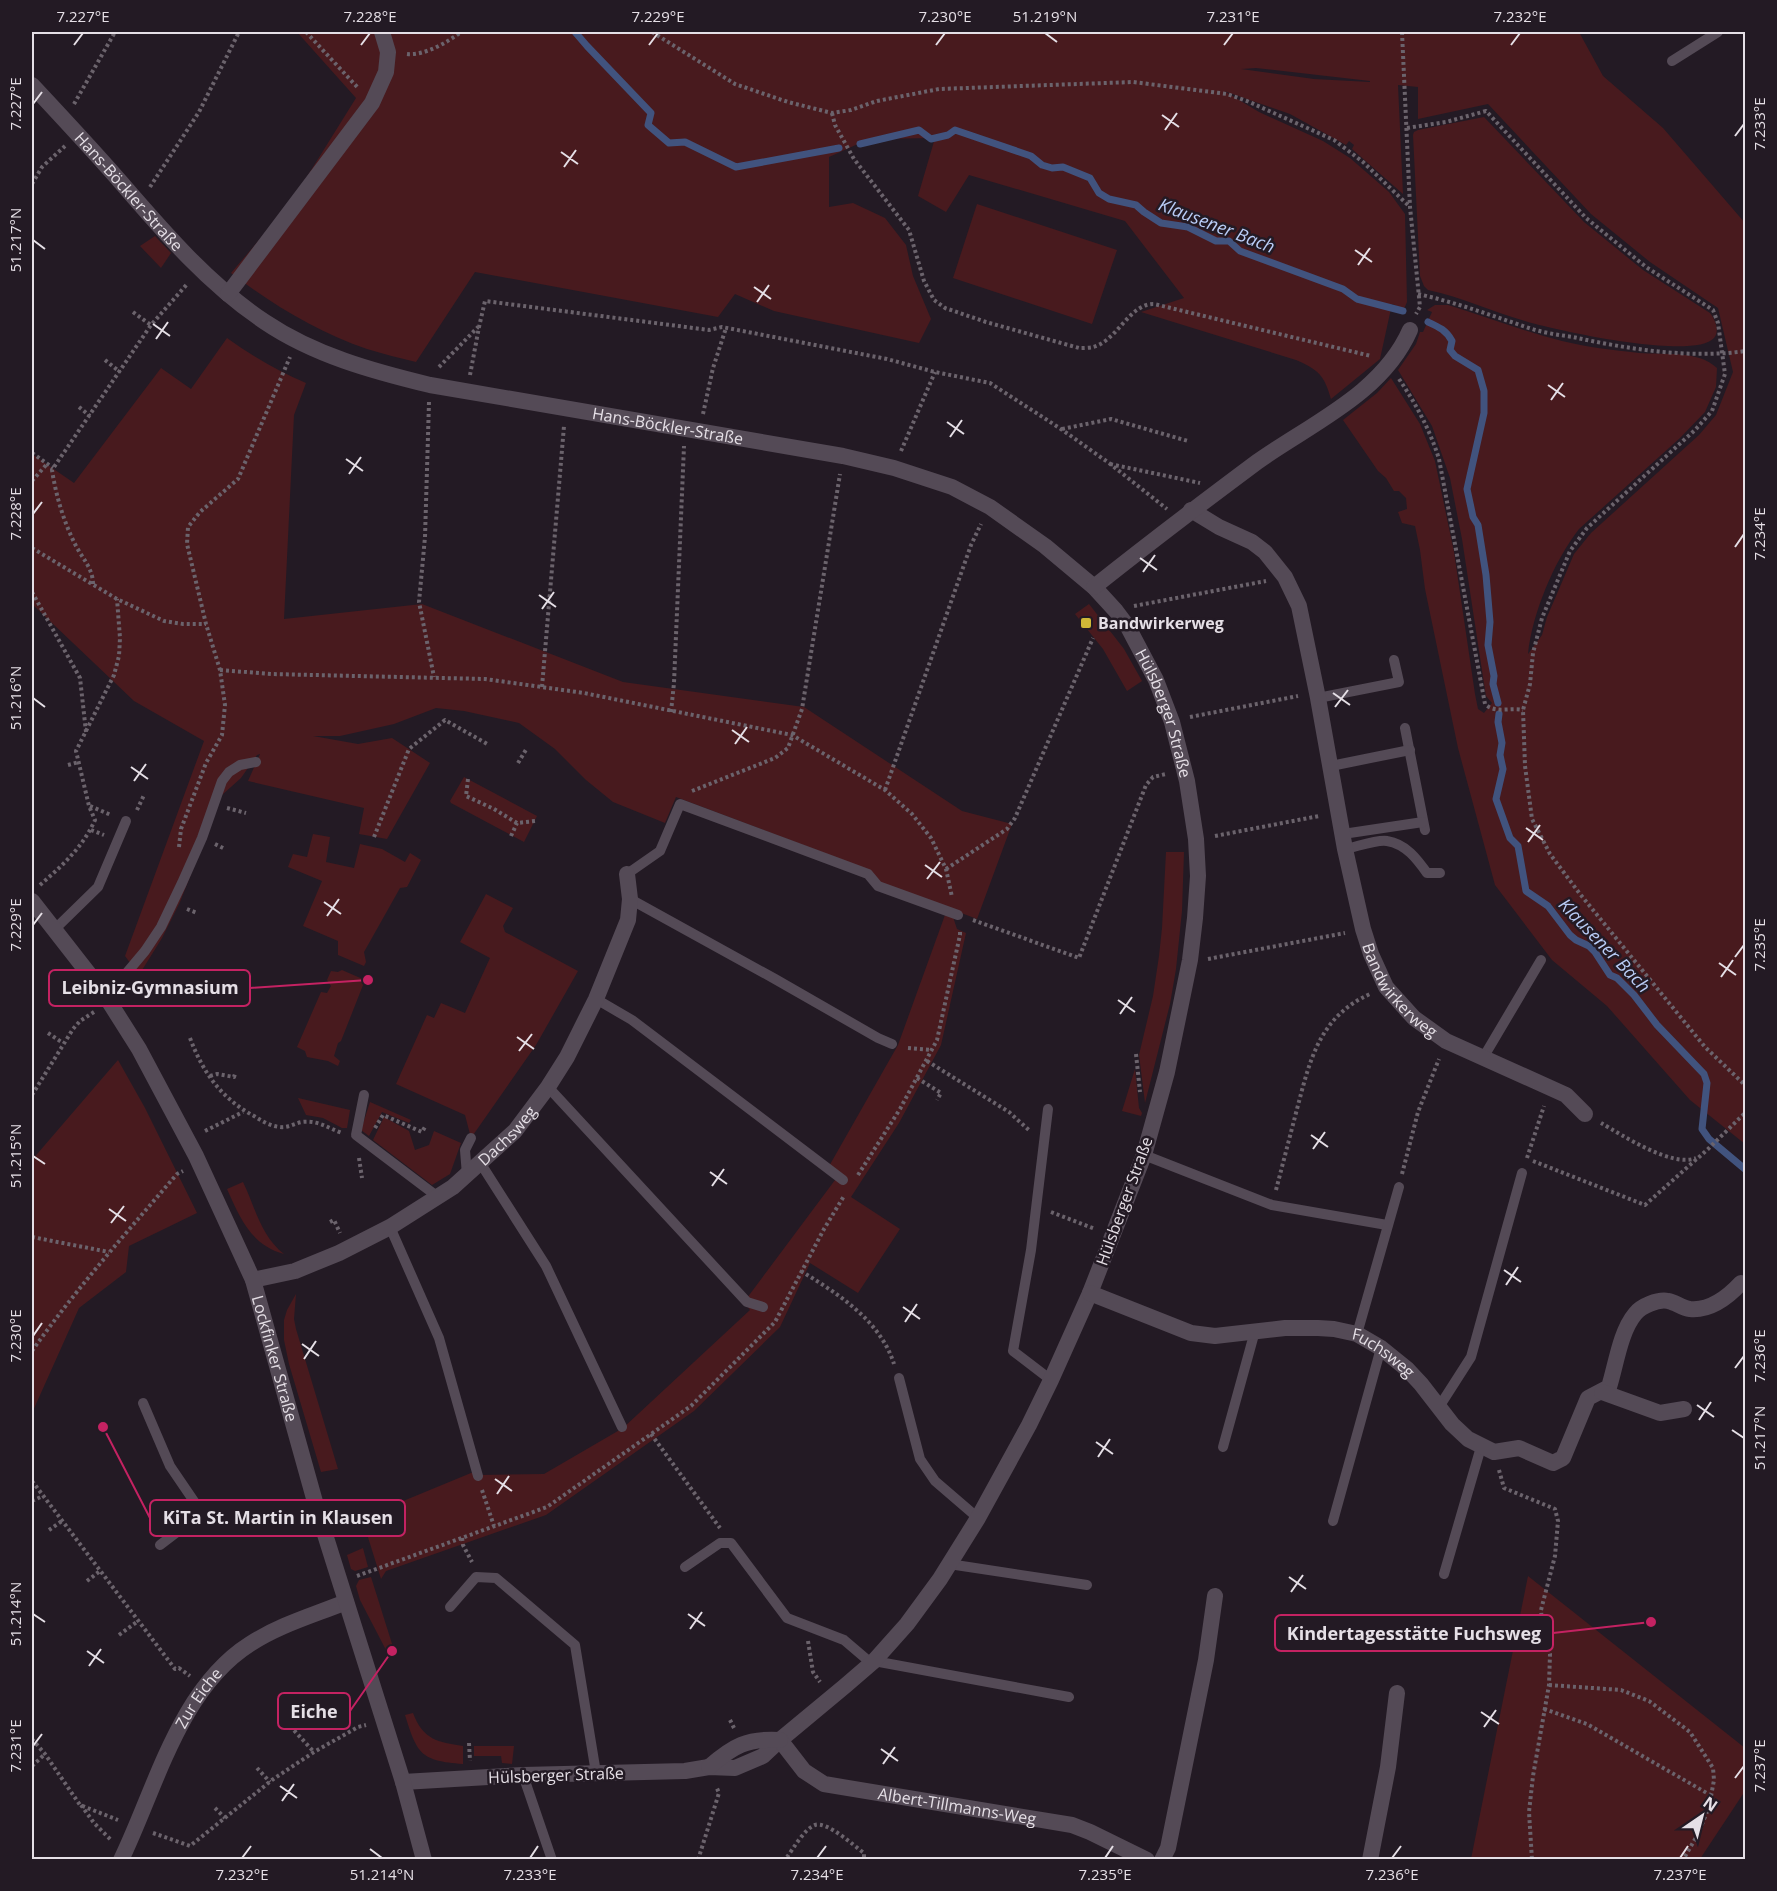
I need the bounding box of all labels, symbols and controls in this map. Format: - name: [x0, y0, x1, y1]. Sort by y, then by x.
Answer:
- text: 7.227°E: [56, 6, 110, 26]
- text: 7.228°E: [343, 6, 397, 26]
- text: 7.229°E: [631, 6, 685, 26]
- text: 7.230°E: [918, 6, 972, 26]
- text: 51.219°N: [1013, 6, 1077, 26]
- text: 7.231°E: [1206, 6, 1260, 26]
- text: 7.232°E: [1493, 6, 1547, 26]
- text: 7.227°E: [5, 77, 25, 131]
- text: 7.233°E: [1749, 97, 1769, 151]
- street label: Hans-Böckler-Straße: [70, 127, 188, 256]
- water label: Klausener Bach: [1156, 192, 1278, 258]
- text: 51.217°N: [5, 208, 25, 272]
- street label: Hans-Böckler-Straße: [591, 402, 745, 450]
- text: 7.228°E: [5, 487, 25, 541]
- text: 7.234°E: [1749, 507, 1769, 561]
- place label: Bandwirkerweg: [1098, 612, 1224, 634]
- marker: Bandwirkerweg: [1079, 616, 1093, 630]
- street label: Hülsberger Straße: [1130, 645, 1197, 780]
- text: 51.216°N: [5, 666, 25, 730]
- water label: Klausener Bach: [1554, 893, 1656, 997]
- text: 7.229°E: [5, 898, 25, 952]
- text: 7.235°E: [1749, 918, 1769, 972]
- street label: Bandwirkerweg: [1357, 940, 1442, 1043]
- callout: Leibniz-Gymnasium: [49, 970, 250, 1006]
- text: Leibniz-Gymnasium: [61, 975, 239, 999]
- street label: Dachsweg: [473, 1101, 541, 1171]
- text: 51.215°N: [5, 1124, 25, 1188]
- street label: Hülsberger Straße: [1090, 1133, 1158, 1269]
- street label: Lockfinker Straße: [247, 1293, 303, 1424]
- text: 7.230°E: [5, 1309, 25, 1363]
- street label: Fuchsweg: [1350, 1322, 1420, 1382]
- text: 7.236°E: [1749, 1329, 1769, 1383]
- text: 51.217°N: [1749, 1406, 1769, 1470]
- callout: KiTa St. Martin in Klausen: [150, 1500, 405, 1536]
- text: KiTa St. Martin in Klausen: [163, 1505, 393, 1529]
- text: 51.214°N: [5, 1582, 25, 1646]
- callout: Kindertagesstätte Fuchsweg: [1275, 1615, 1553, 1651]
- text: Kindertagesstätte Fuchsweg: [1287, 1621, 1541, 1645]
- street label: Zur Eiche: [170, 1663, 227, 1732]
- callout: Eiche: [278, 1693, 350, 1729]
- text: Eiche: [290, 1699, 338, 1723]
- text: 7.231°E: [5, 1719, 25, 1773]
- text: 7.237°E: [1749, 1739, 1769, 1793]
- street label: Hülsberger Straße: [488, 1762, 624, 1788]
- street label: Albert-Tillmanns-Weg: [876, 1782, 1038, 1830]
- north arrow: [1672, 1786, 1732, 1846]
- text: N: [1699, 1791, 1722, 1816]
- text: 7.232°E: [215, 1864, 269, 1884]
- text: 51.214°N: [350, 1864, 414, 1884]
- text: 7.233°E: [503, 1864, 557, 1884]
- text: 7.234°E: [790, 1864, 844, 1884]
- text: 7.235°E: [1078, 1864, 1132, 1884]
- text: 7.236°E: [1365, 1864, 1419, 1884]
- text: 7.237°E: [1653, 1864, 1707, 1884]

